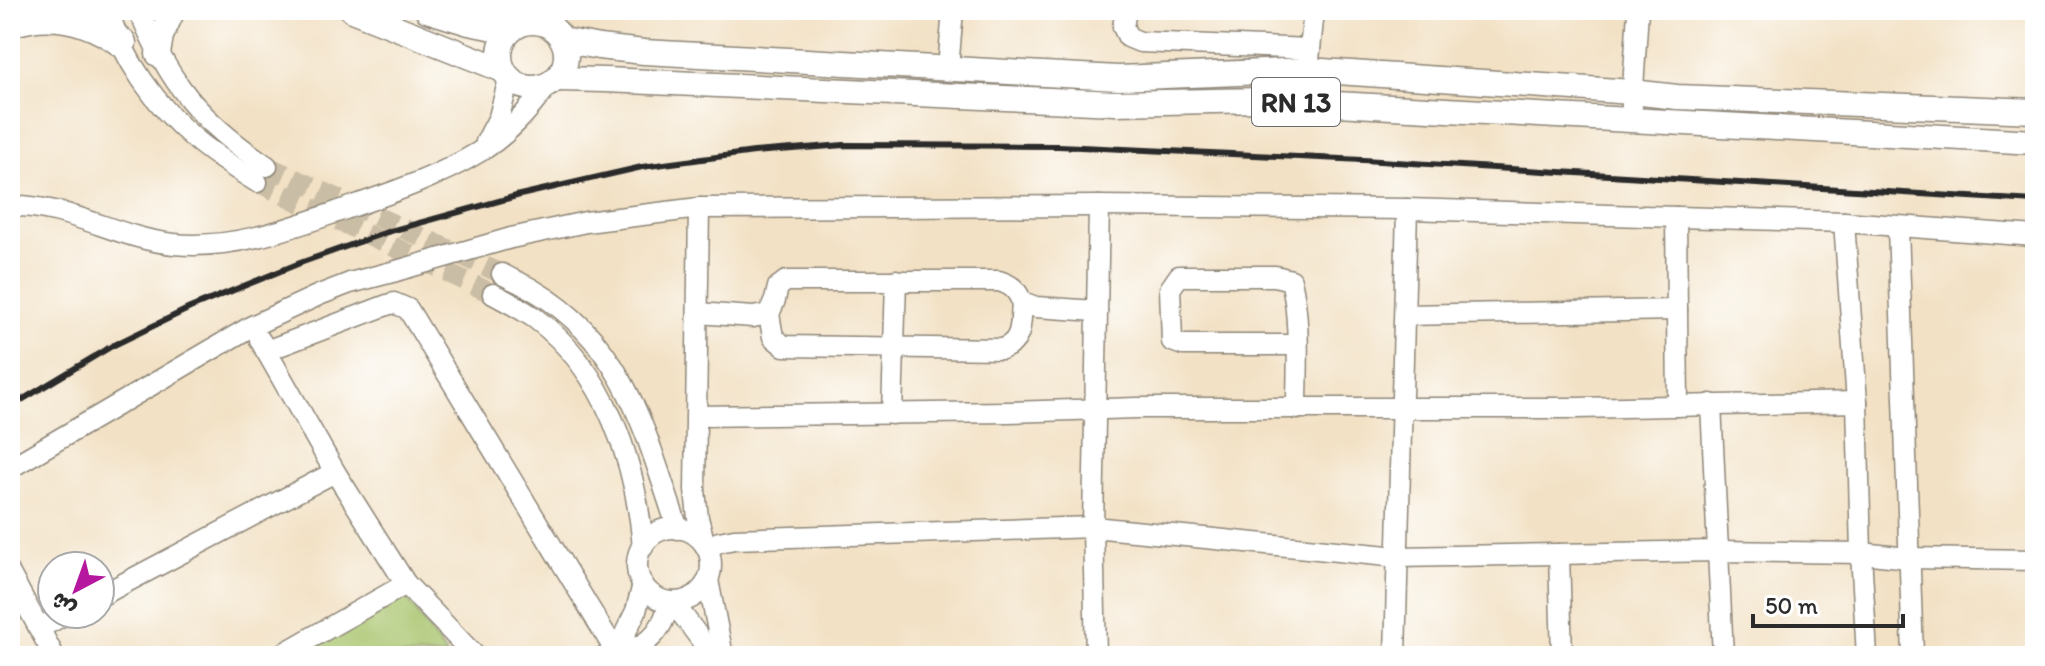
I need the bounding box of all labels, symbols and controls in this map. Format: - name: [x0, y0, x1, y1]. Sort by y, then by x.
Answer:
- road number: RN 13: [1252, 78, 1340, 126]
- north arrow: [36, 550, 116, 630]
- scale bar: [1753, 578, 1903, 628]
- text: ش: [45, 587, 81, 623]
- text: 50 m: [1765, 591, 1818, 620]

